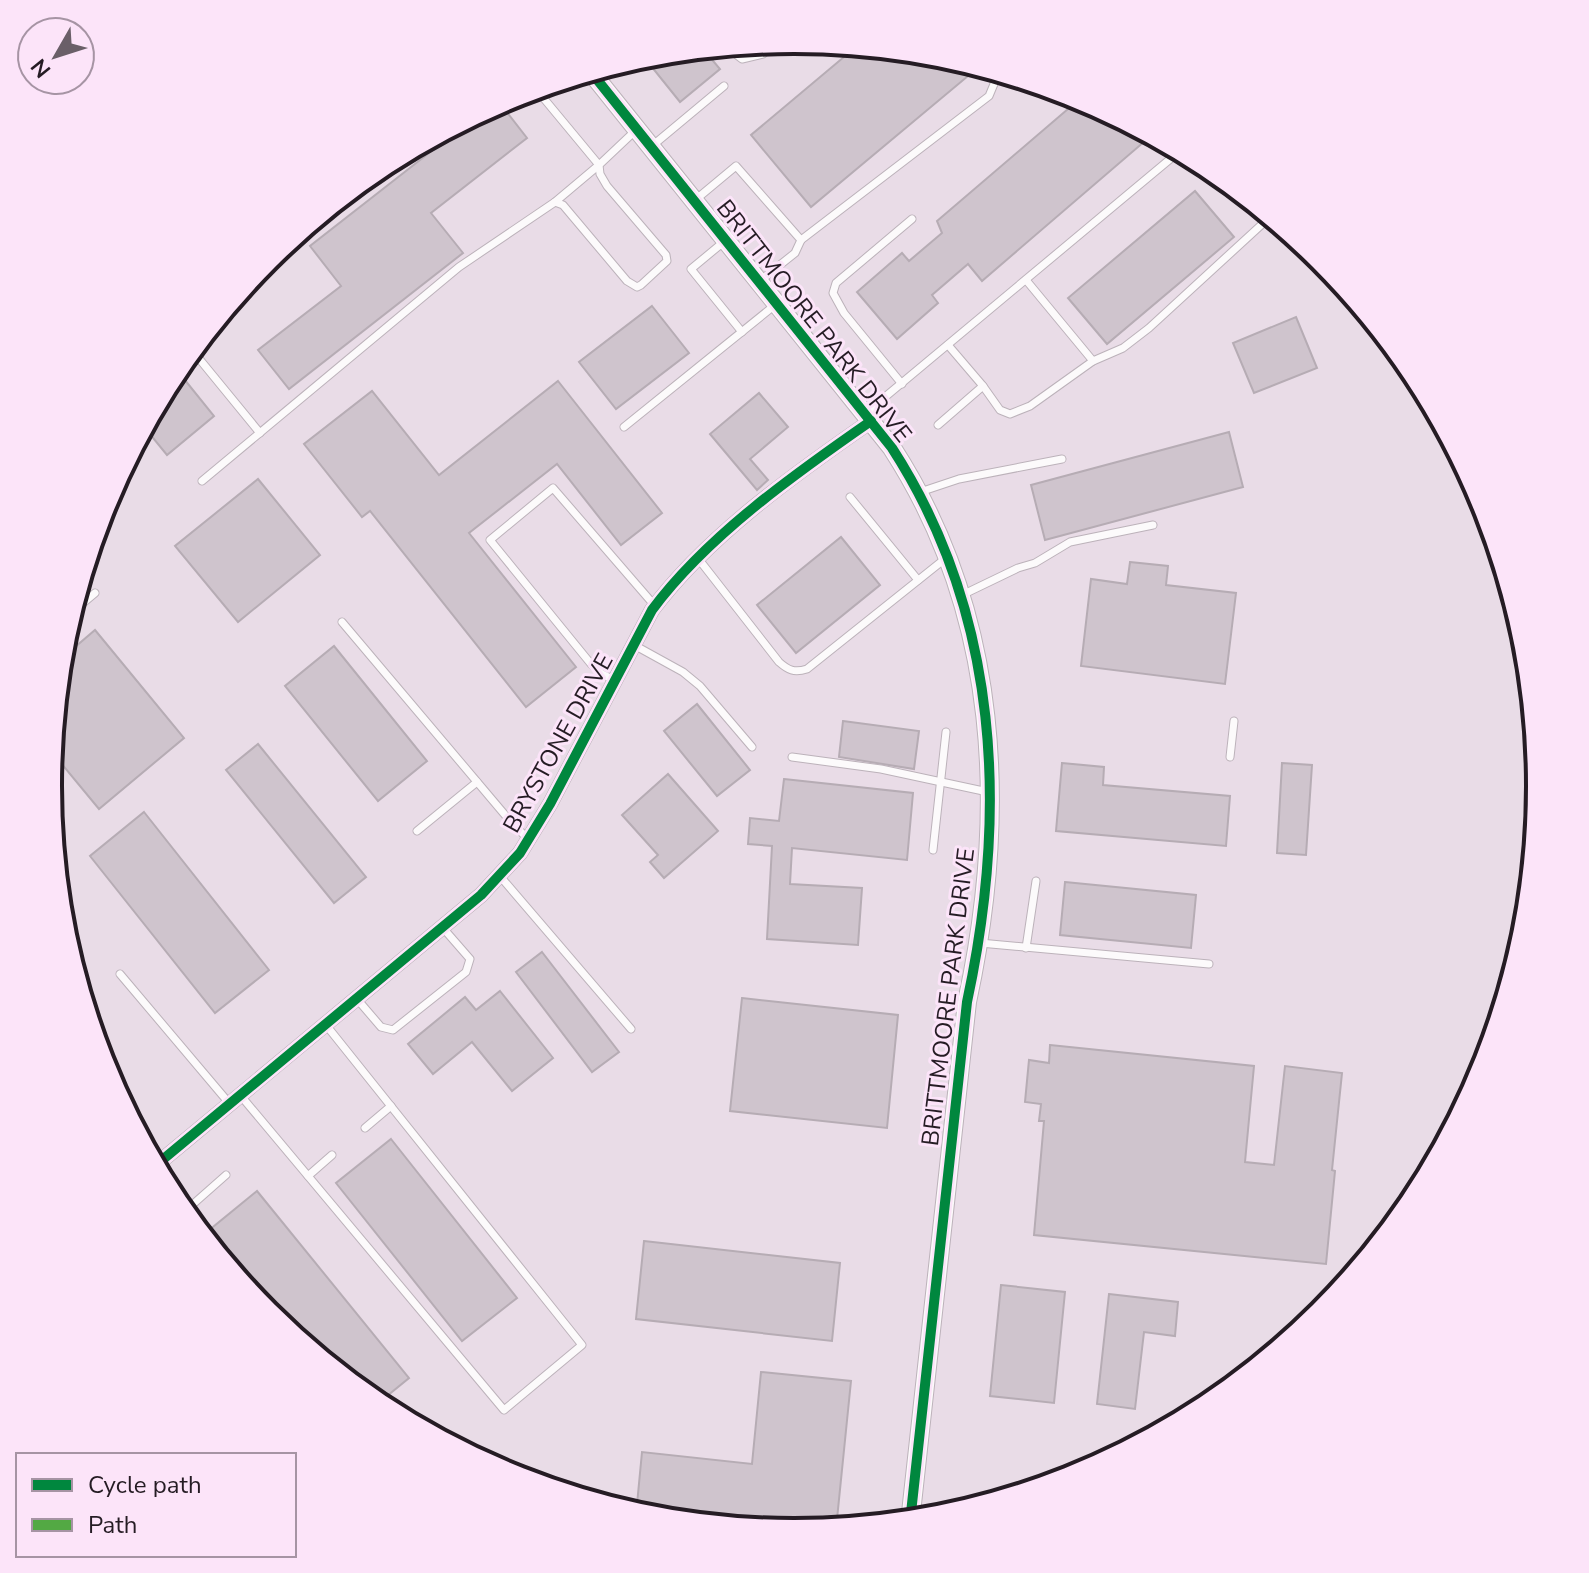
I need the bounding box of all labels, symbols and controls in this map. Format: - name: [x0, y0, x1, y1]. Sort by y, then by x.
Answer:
- north arrow: [16, 16, 96, 96]
- text: N: [24, 52, 58, 84]
- street label: BRITTMOORE PARK DRIVE: [709, 193, 919, 449]
- street label: BRYSTONE DRIVE: [495, 648, 621, 838]
- street label: BRITTMOORE PARK DRIVE: [914, 846, 982, 1148]
- legend: [16, 1453, 296, 1557]
- text: Cycle path: [88, 1469, 202, 1501]
- text: Path: [88, 1509, 137, 1541]

